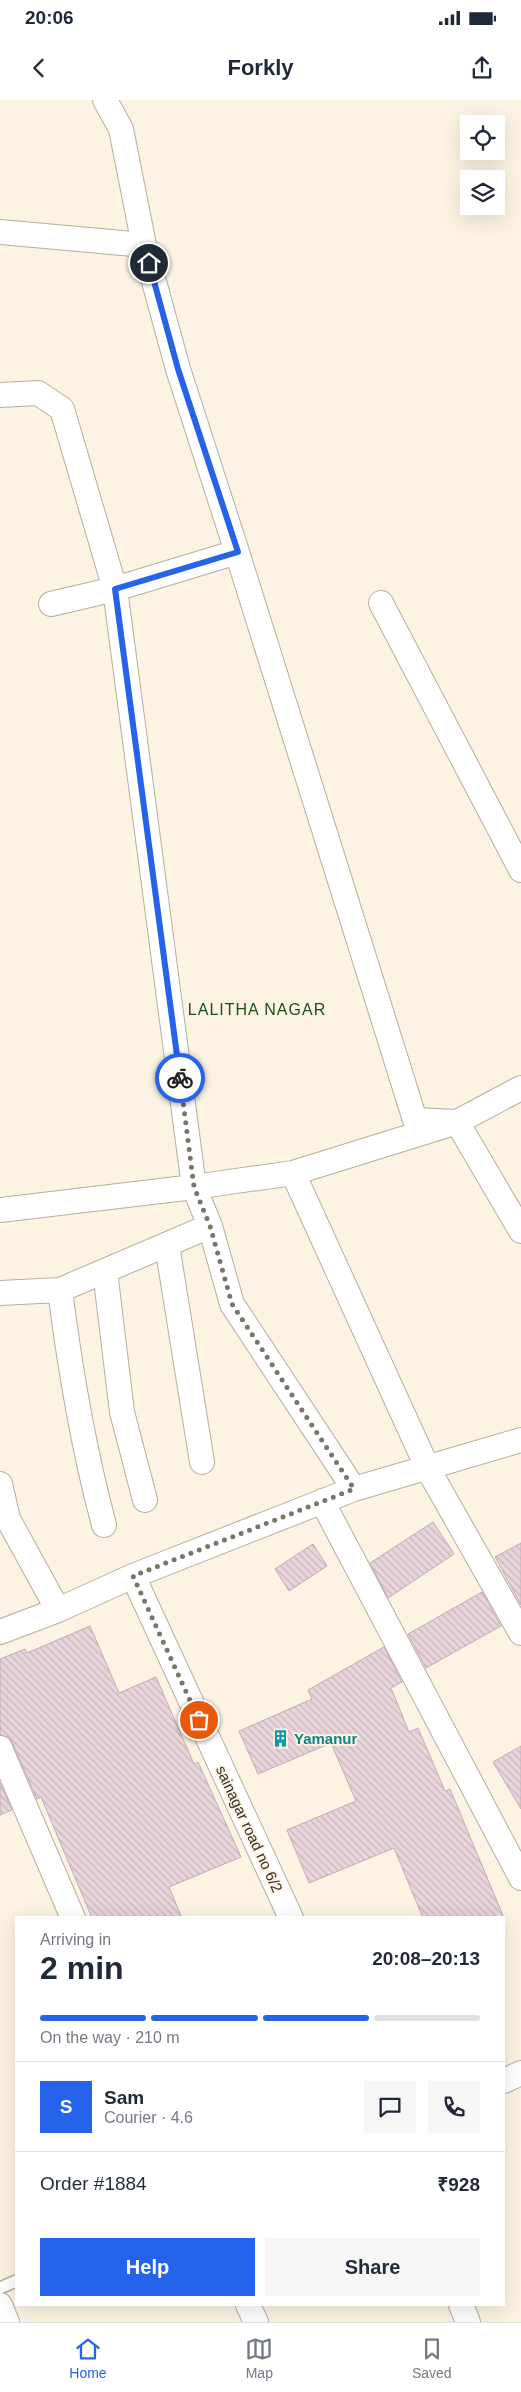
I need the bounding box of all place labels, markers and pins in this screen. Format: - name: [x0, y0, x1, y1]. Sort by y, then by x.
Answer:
- pin: [128, 242, 170, 284]
- pin: [178, 1699, 220, 1741]
- building icon: Yamanur: [270, 1729, 290, 1749]
- place label: Yamanur: [294, 1730, 358, 1747]

